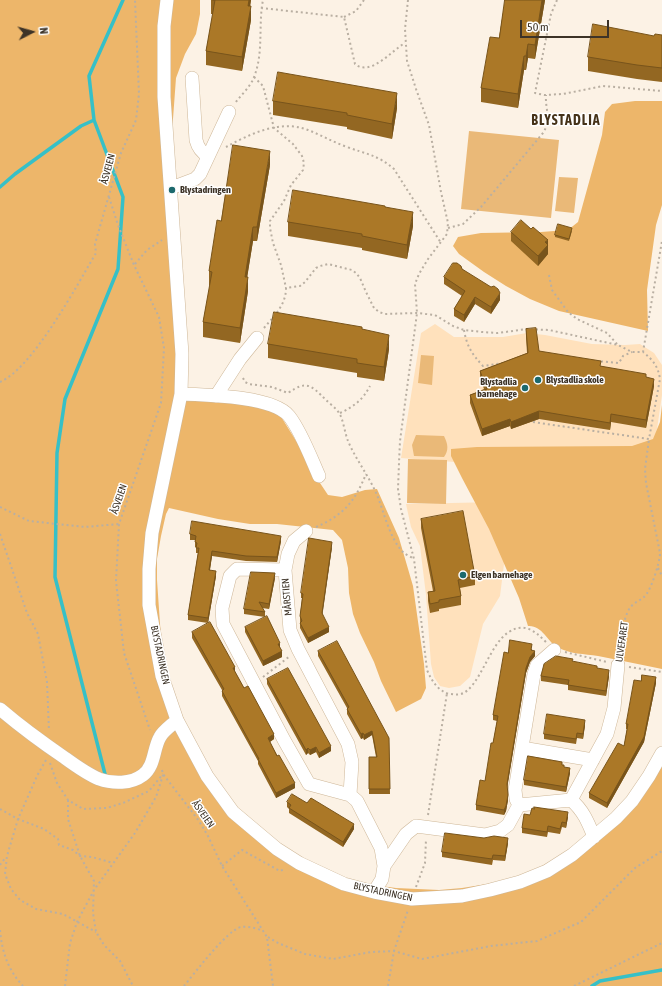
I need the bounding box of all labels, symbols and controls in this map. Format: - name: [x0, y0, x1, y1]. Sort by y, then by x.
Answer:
- north arrow: [12, 12, 52, 52]
- scale bar: [522, 12, 611, 38]
- text: 50 m: [527, 20, 549, 34]
- text: N: [38, 27, 50, 35]
- district label: BLYSTADLIA: [531, 113, 601, 129]
- street label: ÅSVEIEN: [98, 152, 118, 186]
- place label: Blystadringen: [180, 184, 231, 196]
- marker: Blystadringen: [167, 185, 177, 195]
- place label: Blystadlia skole: [546, 374, 604, 386]
- marker: Blystadlia skole: [533, 375, 543, 385]
- place label: Blystadlia barnehage: [477, 376, 517, 400]
- marker: Blystadlia barnehage: [520, 383, 530, 393]
- street label: ÅSVEIEN: [108, 482, 130, 516]
- place label: Elgen barnehage: [471, 569, 532, 581]
- marker: Elgen barnehage: [458, 570, 468, 580]
- street label: MÅRSTIEN: [279, 578, 295, 616]
- street label: ULVEFARET: [613, 621, 631, 663]
- street label: BLYSTADRINGEN: [148, 624, 172, 686]
- street label: ÅSVEIEN: [189, 798, 217, 830]
- street label: BLYSTADRINGEN: [352, 880, 414, 904]

